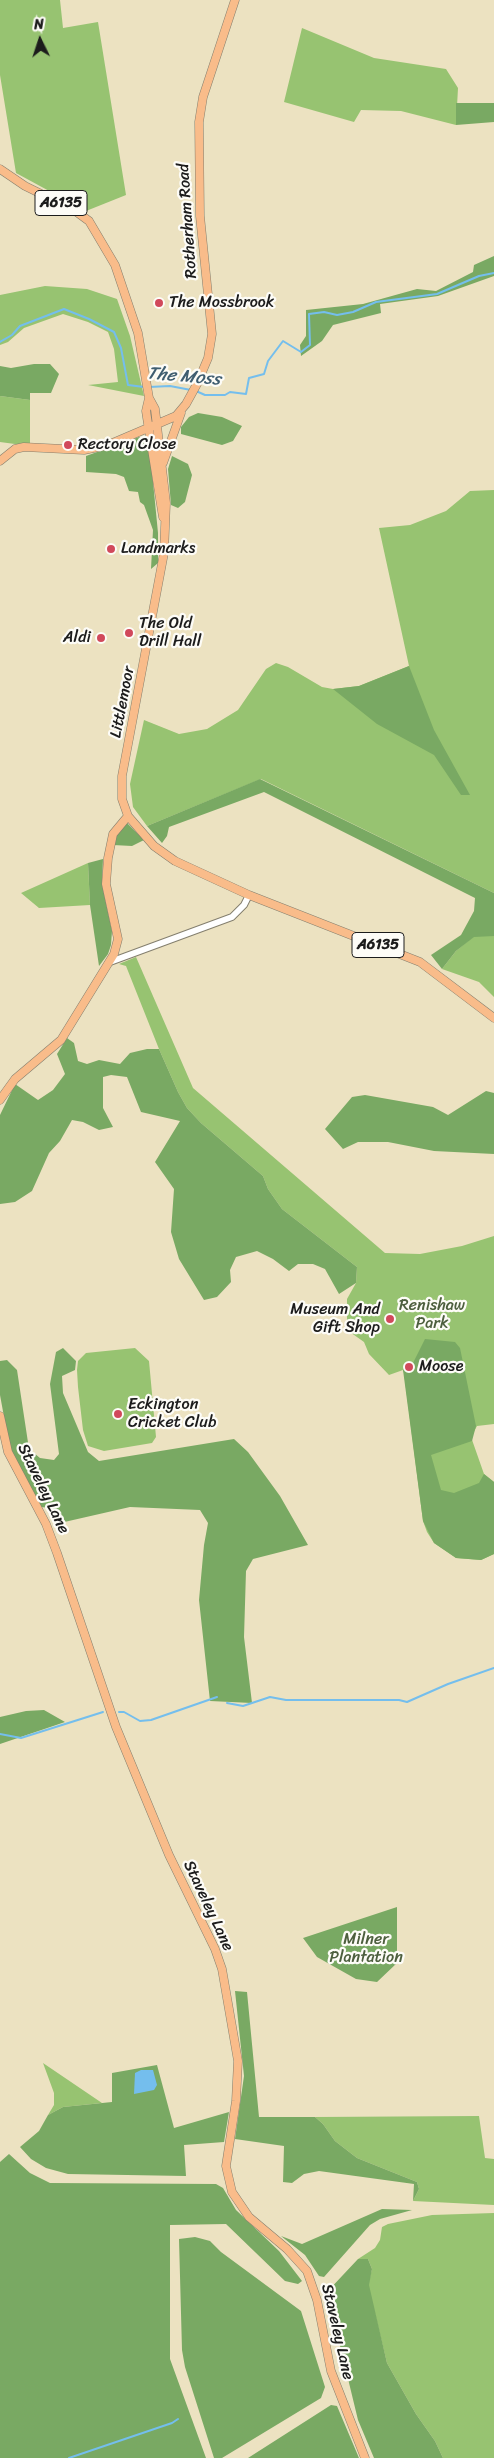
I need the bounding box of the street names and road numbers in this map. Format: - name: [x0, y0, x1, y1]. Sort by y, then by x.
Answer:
- street label: Rotherham Road: [174, 163, 202, 279]
- road number: A6135: [35, 190, 87, 216]
- street label: Littlemoor: [107, 664, 139, 740]
- road number: A6135: [352, 932, 404, 958]
- street label: Staveley Lane: [13, 1441, 73, 1537]
- street label: Staveley Lane: [179, 1858, 237, 1954]
- street label: Staveley Lane: [317, 2282, 357, 2382]

